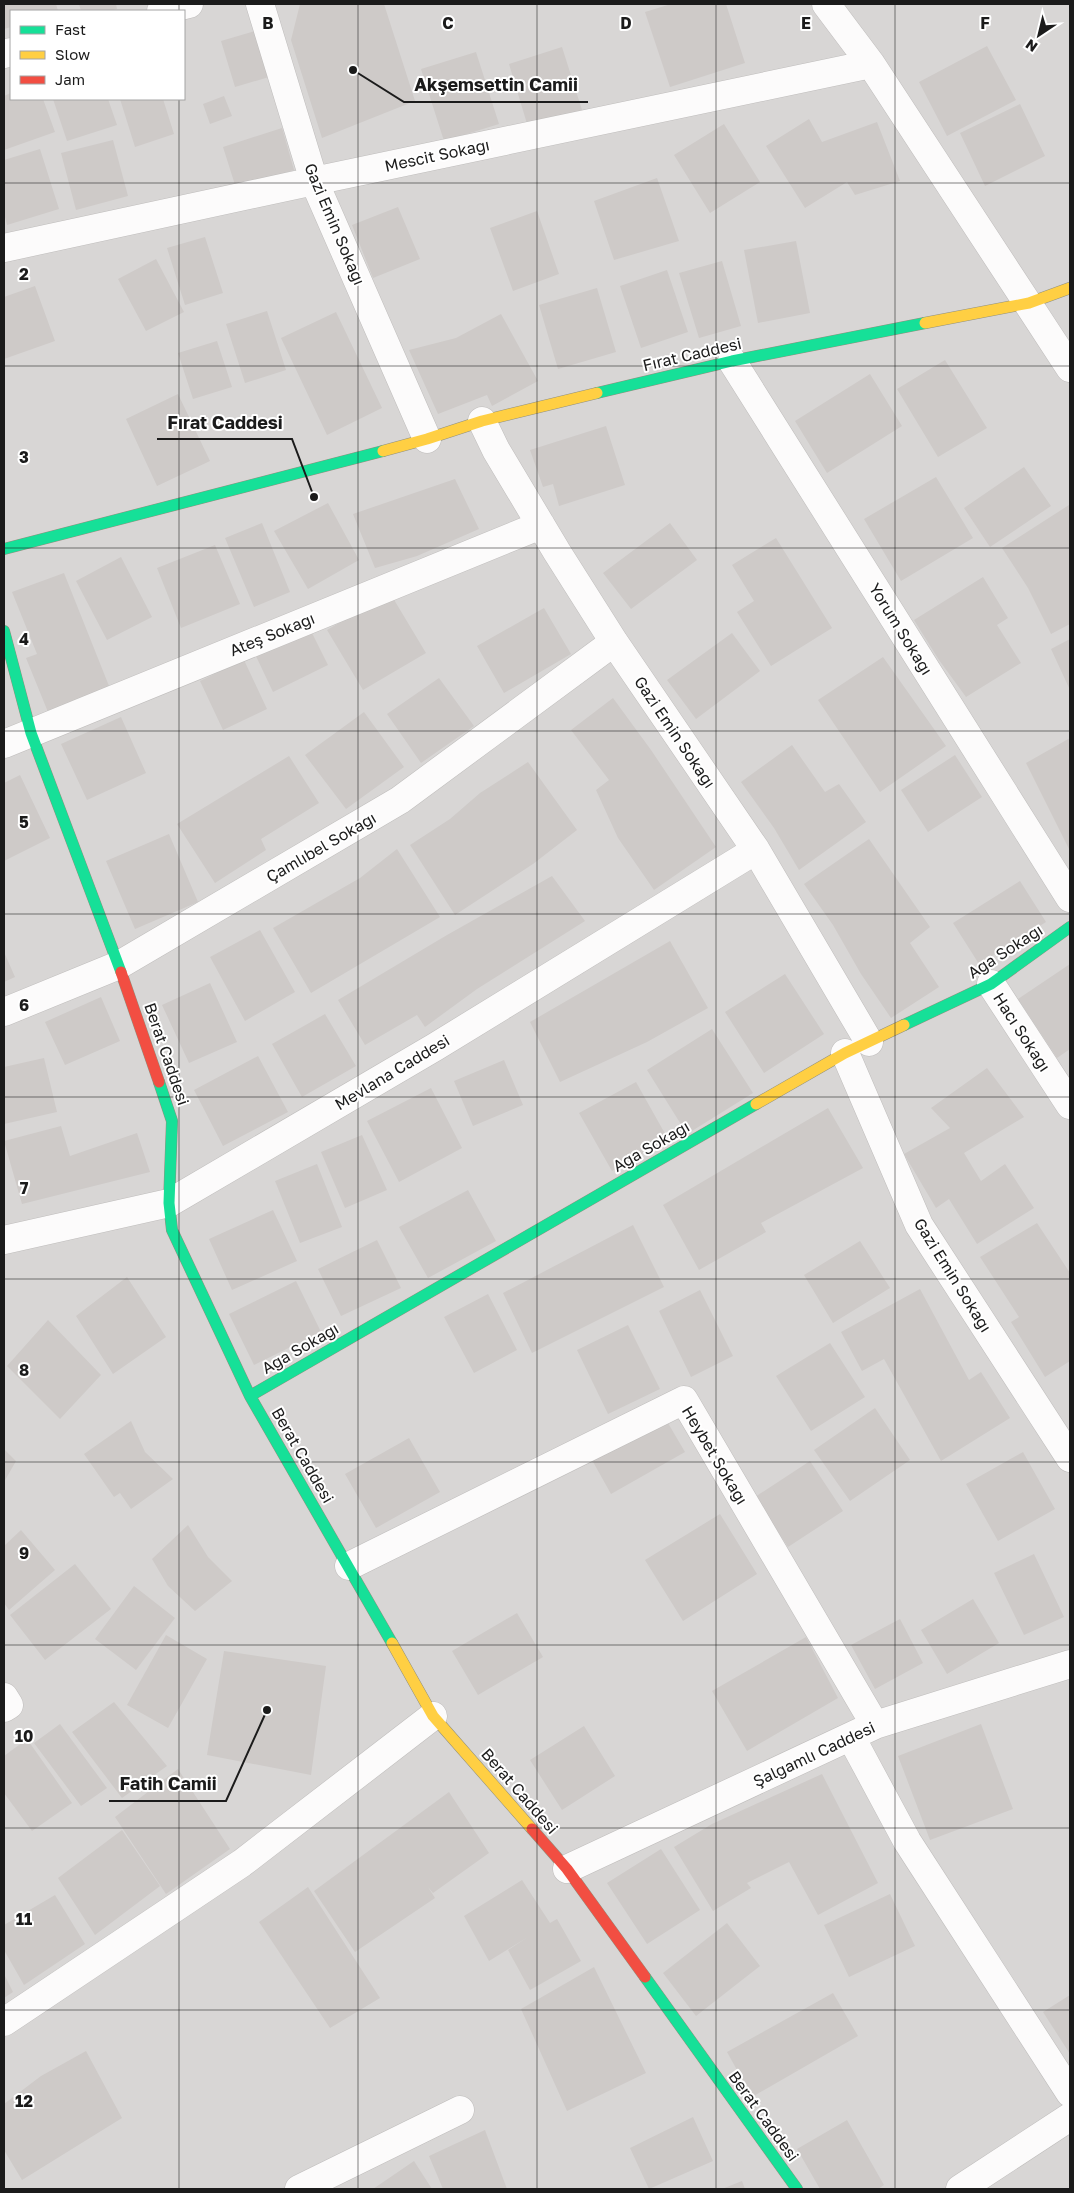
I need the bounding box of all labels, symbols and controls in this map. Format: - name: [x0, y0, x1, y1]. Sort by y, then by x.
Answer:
- legend: [10, 10, 185, 100]
- north arrow: [1014, 10, 1064, 60]
- text: B: [262, 13, 274, 33]
- text: C: [442, 13, 454, 33]
- text: D: [620, 13, 632, 33]
- text: E: [801, 13, 811, 33]
- text: F: [980, 13, 990, 33]
- text: Fast: [55, 20, 86, 38]
- text: N: [1022, 36, 1040, 56]
- text: Slow: [55, 45, 90, 63]
- callout: Akşemsettin Camii: [404, 69, 588, 102]
- text: Jam: [55, 70, 85, 88]
- text: Akşemsettin Camii: [414, 73, 578, 95]
- street label: Mescit Sokağı: [383, 134, 491, 176]
- street label: Gazi Emin Sokağı: [300, 160, 370, 288]
- text: 2: [19, 264, 29, 284]
- street label: Fırat Caddesi: [641, 333, 743, 375]
- callout: Fırat Caddesi: [157, 406, 292, 439]
- text: Fırat Caddesi: [167, 411, 283, 433]
- text: 3: [19, 447, 29, 467]
- street label: Yorum Sokağı: [865, 579, 937, 679]
- street label: Ateş Sokağı: [226, 608, 318, 660]
- text: 4: [19, 629, 29, 649]
- street label: Gazi Emin Sokağı: [630, 672, 720, 792]
- street label: Çamlıbel Sokağı: [262, 807, 380, 887]
- text: 5: [19, 812, 29, 832]
- street label: Ağa Sokağı: [964, 919, 1046, 983]
- street label: Hacı Sokağı: [989, 989, 1055, 1075]
- text: 6: [19, 995, 29, 1015]
- street label: Berat Caddesi: [140, 1000, 194, 1108]
- street label: Mevlana Caddesi: [331, 1030, 453, 1114]
- street label: Ağa Sokağı: [609, 1116, 693, 1176]
- text: 7: [20, 1178, 29, 1198]
- street label: Gazi Emin Sokağı: [910, 1214, 996, 1336]
- street label: Ağa Sokağı: [258, 1318, 342, 1378]
- text: 8: [19, 1360, 29, 1380]
- street label: Heybet Sokağı: [678, 1402, 752, 1508]
- street label: Berat Caddesi: [268, 1404, 338, 1506]
- text: 9: [19, 1543, 29, 1563]
- street label: Şalgamlı Caddesi: [750, 1717, 878, 1791]
- text: 10: [15, 1726, 33, 1746]
- street label: Berat Caddesi: [477, 1744, 563, 1838]
- callout: Fatih Camii: [109, 1768, 226, 1801]
- text: Fatih Camii: [119, 1772, 217, 1794]
- text: 11: [16, 1909, 32, 1929]
- street label: Berat Caddesi: [724, 2067, 804, 2165]
- text: 12: [15, 2091, 33, 2111]

